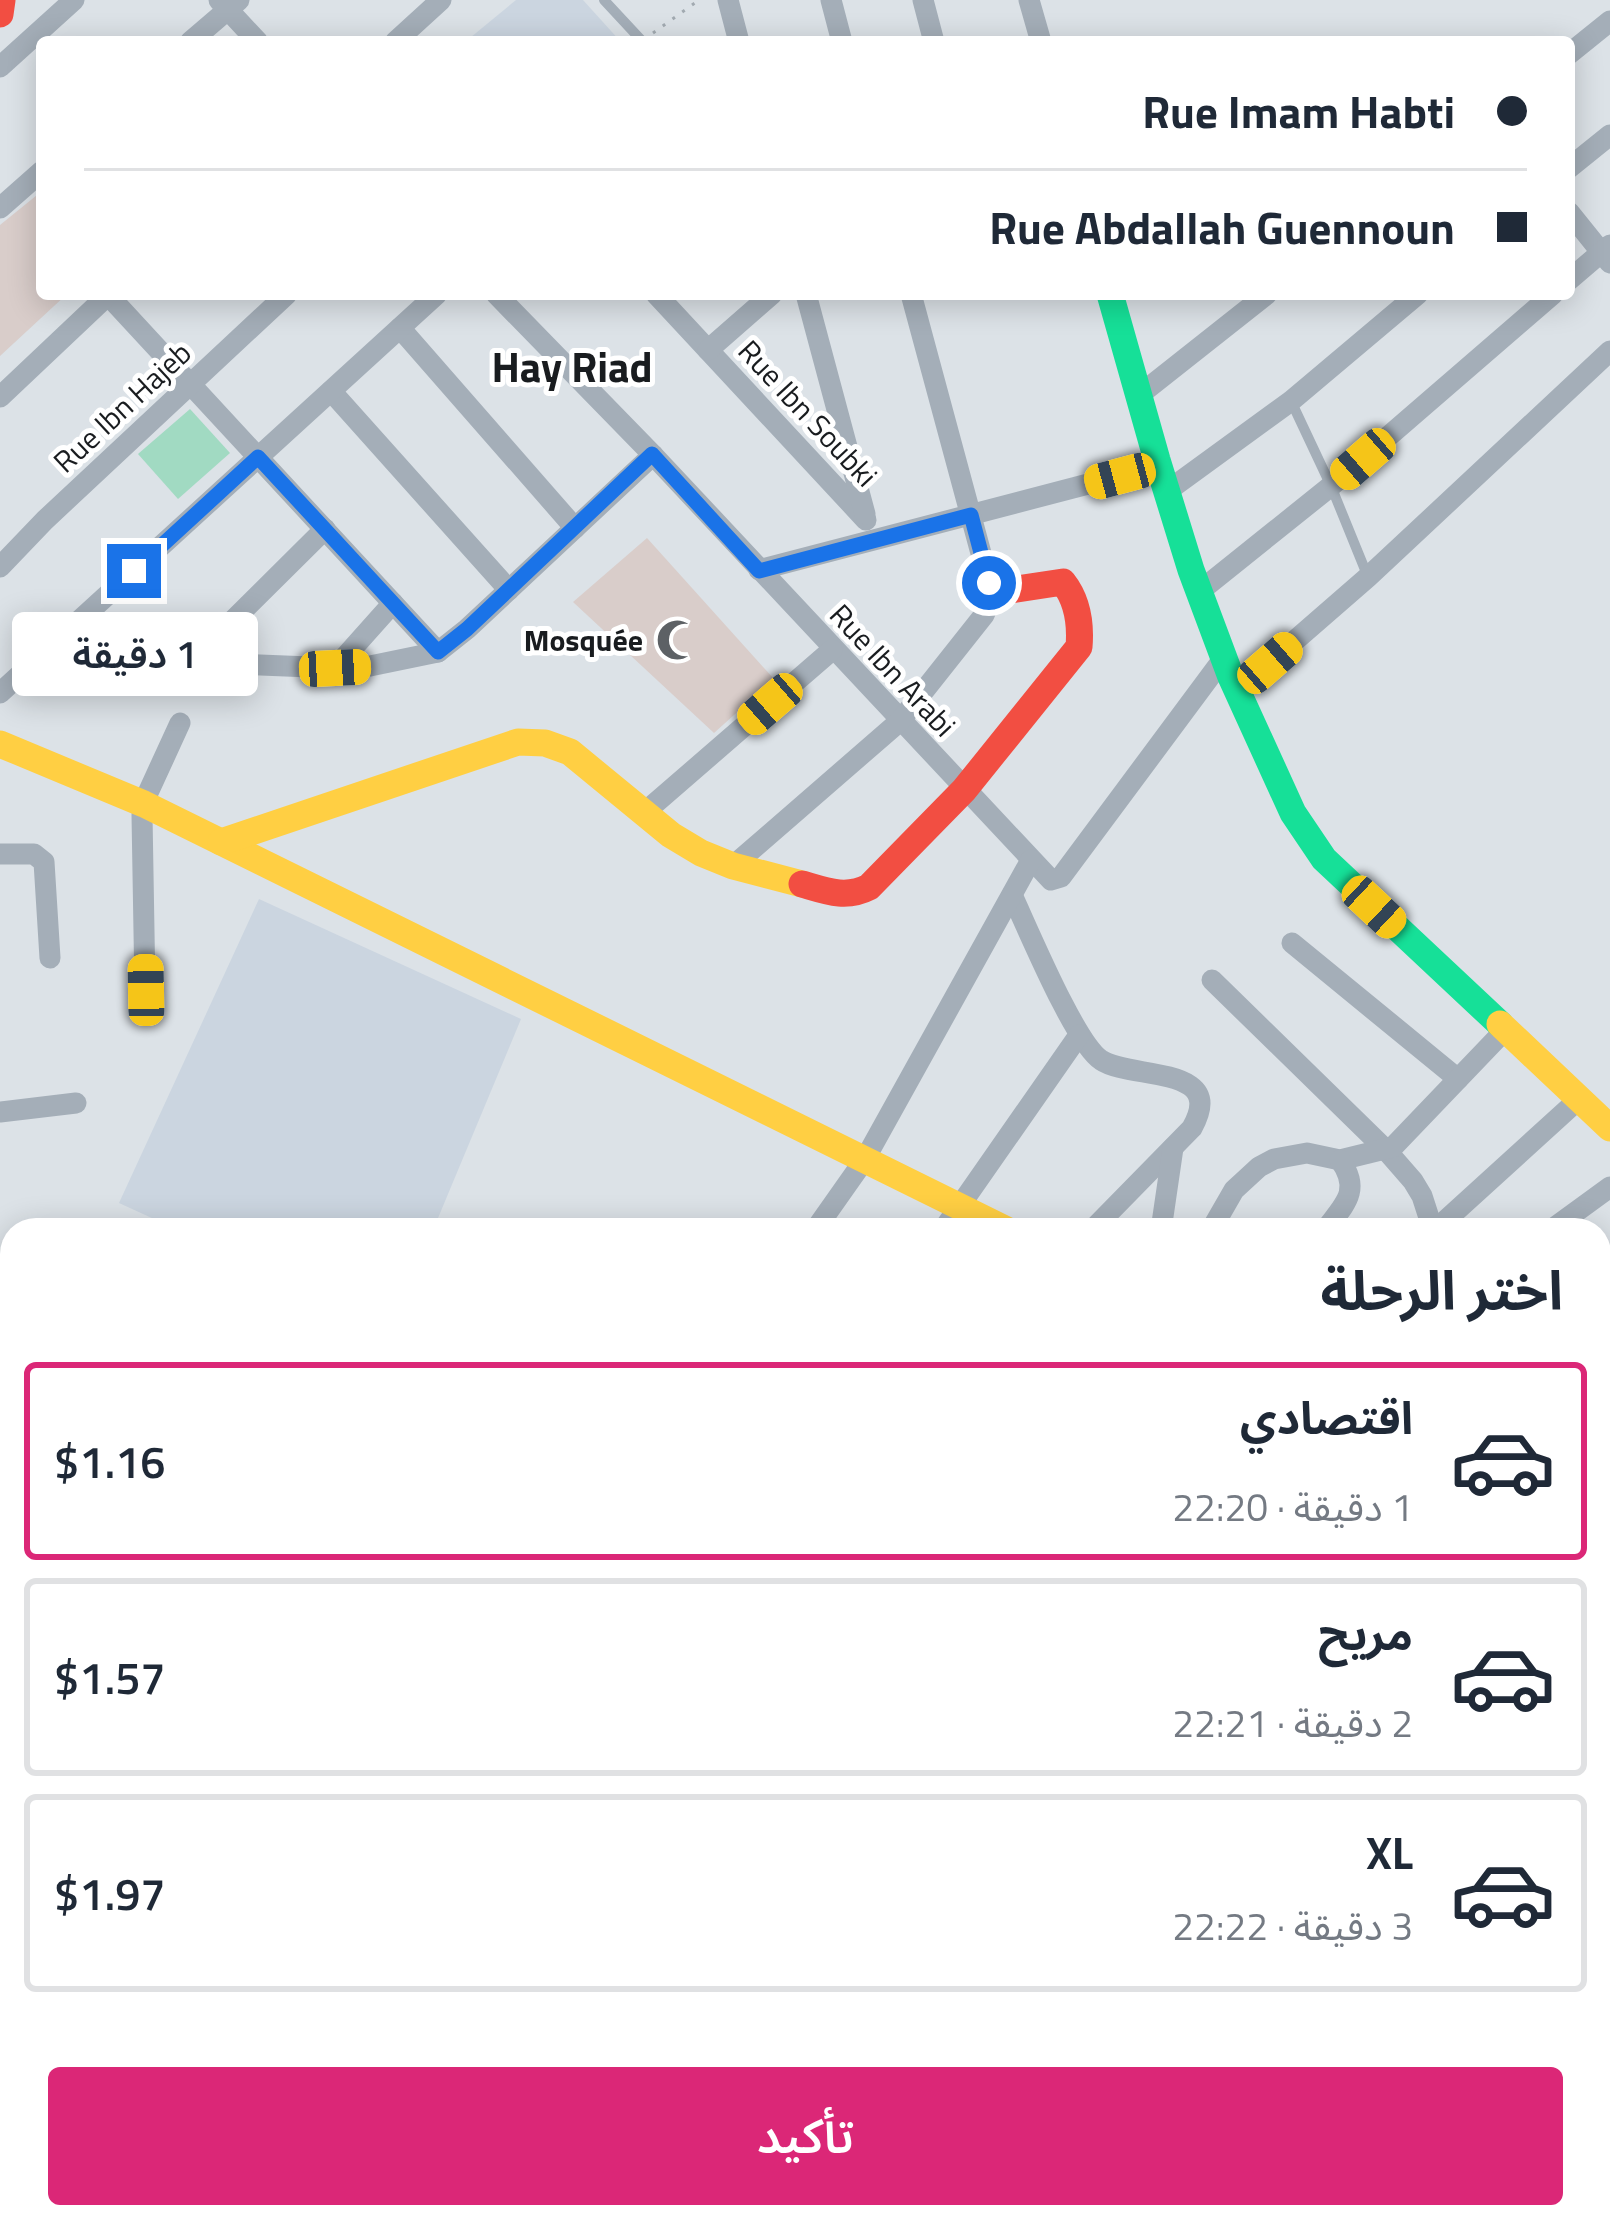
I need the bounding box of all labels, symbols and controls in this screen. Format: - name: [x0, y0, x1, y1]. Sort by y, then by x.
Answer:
- text: Rue Imam Habti: [1142, 77, 1455, 145]
- text: Rue Abdallah Guennoun: [989, 193, 1455, 261]
- street label: Rue Ibn Soubki: [728, 329, 888, 497]
- street label: Rue Ibn Hajeb: [42, 331, 202, 483]
- district label: Hay Riad: [491, 334, 653, 398]
- car: [1324, 422, 1402, 496]
- car: [1081, 449, 1159, 503]
- route end: [107, 544, 161, 598]
- route start: [962, 556, 1016, 610]
- street label: Rue Ibn Arabi: [819, 593, 967, 747]
- callout: 1 دقيقة: [11, 613, 257, 697]
- place label: Mosquée: [524, 617, 643, 663]
- mosque icon: Mosquée: [654, 617, 700, 663]
- text: 1 دقيقة: [72, 624, 198, 683]
- car: [1231, 626, 1309, 700]
- car: [298, 648, 372, 688]
- car: [731, 667, 809, 741]
- car: [1335, 869, 1413, 945]
- car: [127, 954, 165, 1026]
- text: اختر الرحلة: [1321, 1249, 1563, 1331]
- text: اقتصادي: [1240, 1383, 1413, 1451]
- icon: car: [1449, 1407, 1557, 1515]
- text: $1.16: [54, 1427, 166, 1495]
- text: 1 دقيقة · 22:20: [1172, 1477, 1413, 1536]
- text: مريح: [1318, 1599, 1413, 1667]
- icon: car: [1449, 1623, 1557, 1731]
- text: $1.57: [54, 1643, 166, 1711]
- text: 2 دقيقة · 22:21: [1172, 1693, 1413, 1752]
- text: XL: [1366, 1818, 1413, 1886]
- icon: car: [1449, 1839, 1557, 1947]
- text: $1.97: [54, 1859, 166, 1927]
- text: 3 دقيقة · 22:22: [1172, 1896, 1413, 1955]
- button: تأكيد: [48, 2067, 1563, 2205]

